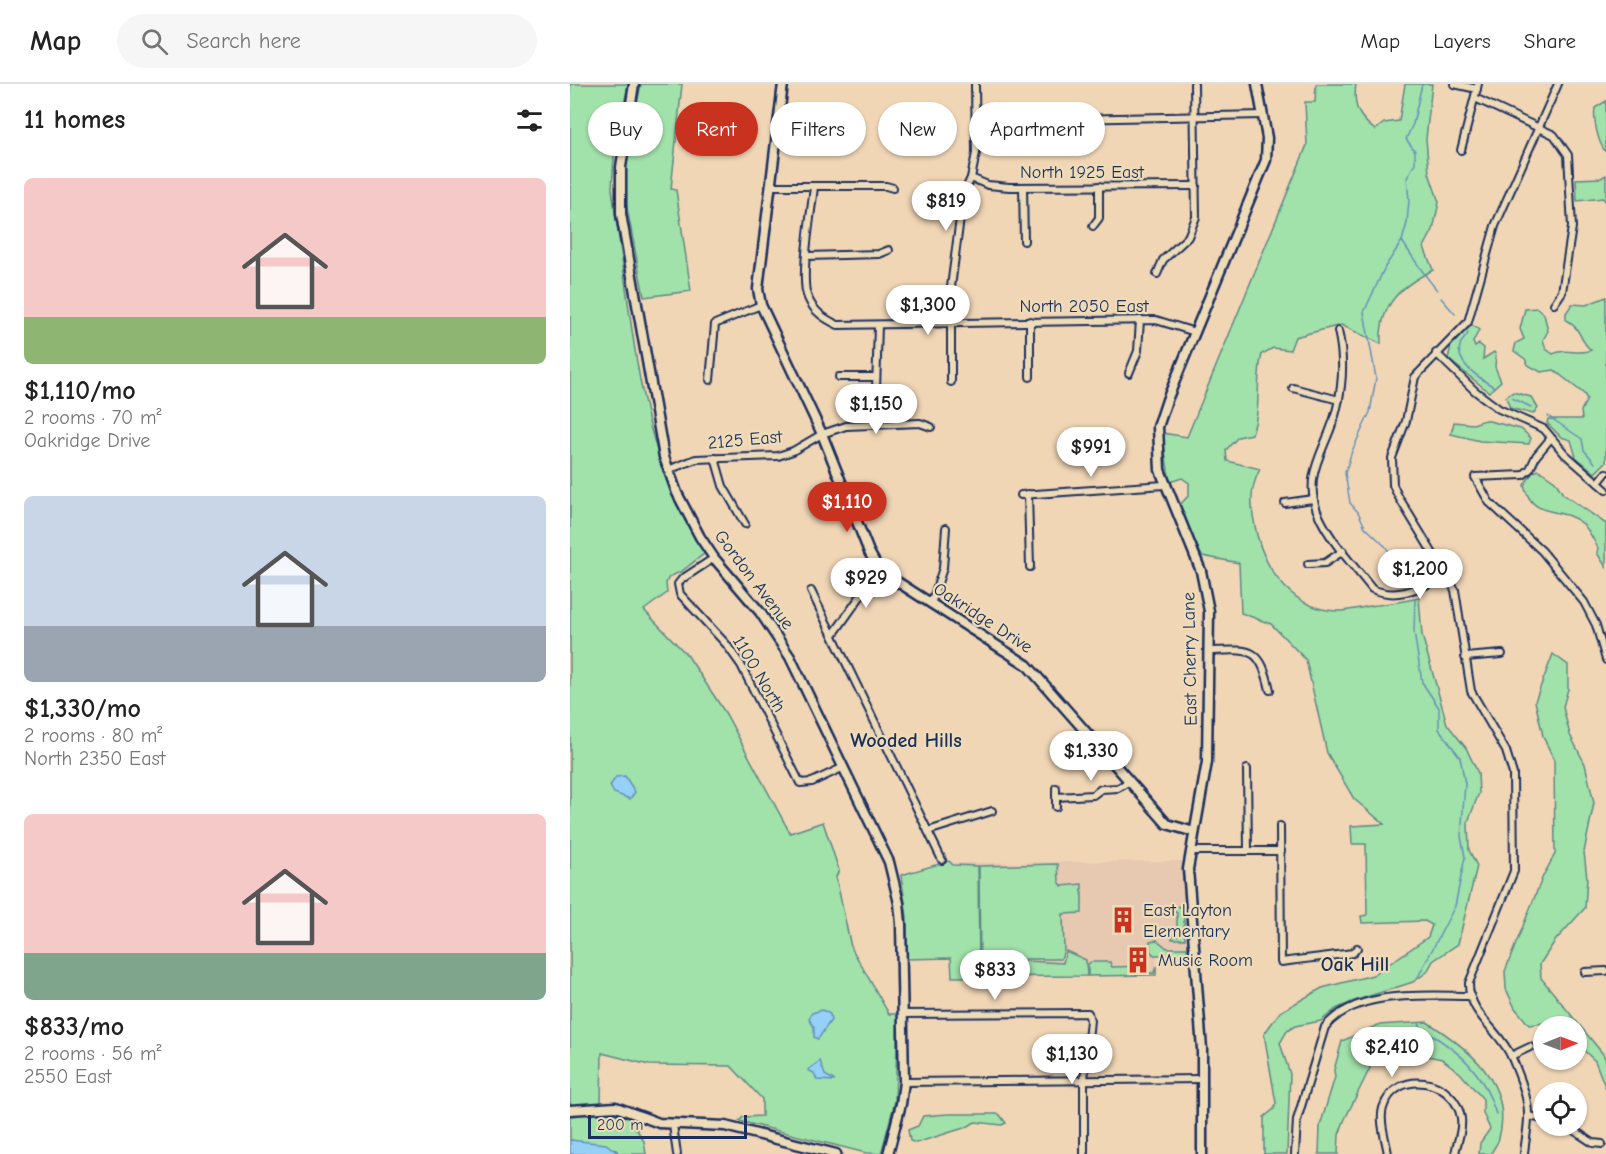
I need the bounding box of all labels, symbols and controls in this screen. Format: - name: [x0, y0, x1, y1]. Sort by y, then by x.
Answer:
- search box: [117, 14, 537, 68]
- text: Map: [30, 25, 81, 57]
- icon: search: [138, 25, 171, 58]
- text: Search here: [186, 28, 301, 54]
- text: Map: [1361, 29, 1400, 53]
- text: Layers: [1433, 29, 1491, 53]
- text: Share: [1524, 29, 1576, 53]
- chip: Buy: [588, 102, 663, 156]
- chip: Rent: [675, 102, 758, 156]
- chip: Filters: [770, 102, 866, 156]
- chip: New: [878, 102, 957, 156]
- chip: Apartment: [969, 102, 1105, 156]
- icon: filters: [513, 104, 546, 137]
- text: 11 homes: [24, 105, 125, 135]
- street label: North 1925 East: [1020, 162, 1145, 183]
- pin: $819: [910, 181, 982, 232]
- text: $819: [926, 189, 966, 212]
- icon: home: [231, 217, 339, 325]
- pin: $1,300: [879, 285, 977, 336]
- text: $1,300: [900, 293, 956, 316]
- street label: North 2050 East: [1019, 296, 1149, 317]
- text: $1,110/mo: [24, 376, 136, 406]
- pin: $1,150: [827, 384, 925, 435]
- text: $1,150: [849, 392, 903, 415]
- text: 2 rooms · 70 m²: [24, 406, 161, 429]
- street label: 2125 East: [707, 426, 784, 454]
- pin: $991: [1055, 427, 1127, 478]
- text: Oakridge Drive: [24, 429, 150, 452]
- text: $991: [1071, 435, 1111, 458]
- pin: $1,110: [798, 482, 896, 533]
- text: $1,110: [822, 490, 872, 513]
- street label: Gordon Avenue: [710, 526, 798, 634]
- icon: home: [231, 535, 339, 643]
- pin: $1,200: [1371, 549, 1469, 600]
- text: $1,200: [1392, 557, 1448, 580]
- pin: $929: [830, 558, 902, 609]
- text: $929: [845, 566, 887, 589]
- street label: Oakridge Drive: [930, 578, 1036, 658]
- street label: East Cherry Lane: [1178, 592, 1202, 726]
- street label: 1100 North: [728, 632, 790, 716]
- text: $1,330/mo: [24, 694, 141, 724]
- text: 2 rooms · 80 m²: [24, 724, 162, 747]
- district label: Wooded Hills: [850, 729, 962, 752]
- pin: $1,330: [1042, 731, 1140, 782]
- text: $1,330: [1064, 739, 1118, 762]
- text: North 2350 East: [24, 747, 166, 770]
- icon: home: [231, 853, 339, 961]
- place label: East Layton Elementary: [1143, 900, 1232, 942]
- building icon: East Layton Elementary: [1108, 905, 1138, 935]
- building icon: Music Room: [1123, 945, 1153, 975]
- pin: $833: [959, 950, 1031, 1001]
- place label: Music Room: [1158, 950, 1253, 971]
- district label: Oak Hill: [1321, 953, 1389, 976]
- text: $833: [974, 958, 1016, 981]
- text: $833/mo: [24, 1012, 124, 1042]
- north arrow: [1533, 1016, 1587, 1070]
- map controls: [1533, 1016, 1587, 1136]
- pin: $2,410: [1343, 1027, 1441, 1078]
- pin: $1,130: [1023, 1034, 1121, 1085]
- text: $2,410: [1365, 1035, 1419, 1058]
- text: 2 rooms · 56 m²: [24, 1042, 162, 1065]
- text: $1,130: [1046, 1042, 1098, 1065]
- text: 2550 East: [24, 1065, 111, 1088]
- button: locate: [1533, 1082, 1587, 1136]
- scale bar: [588, 1112, 747, 1140]
- text: 200 m: [597, 1116, 643, 1134]

